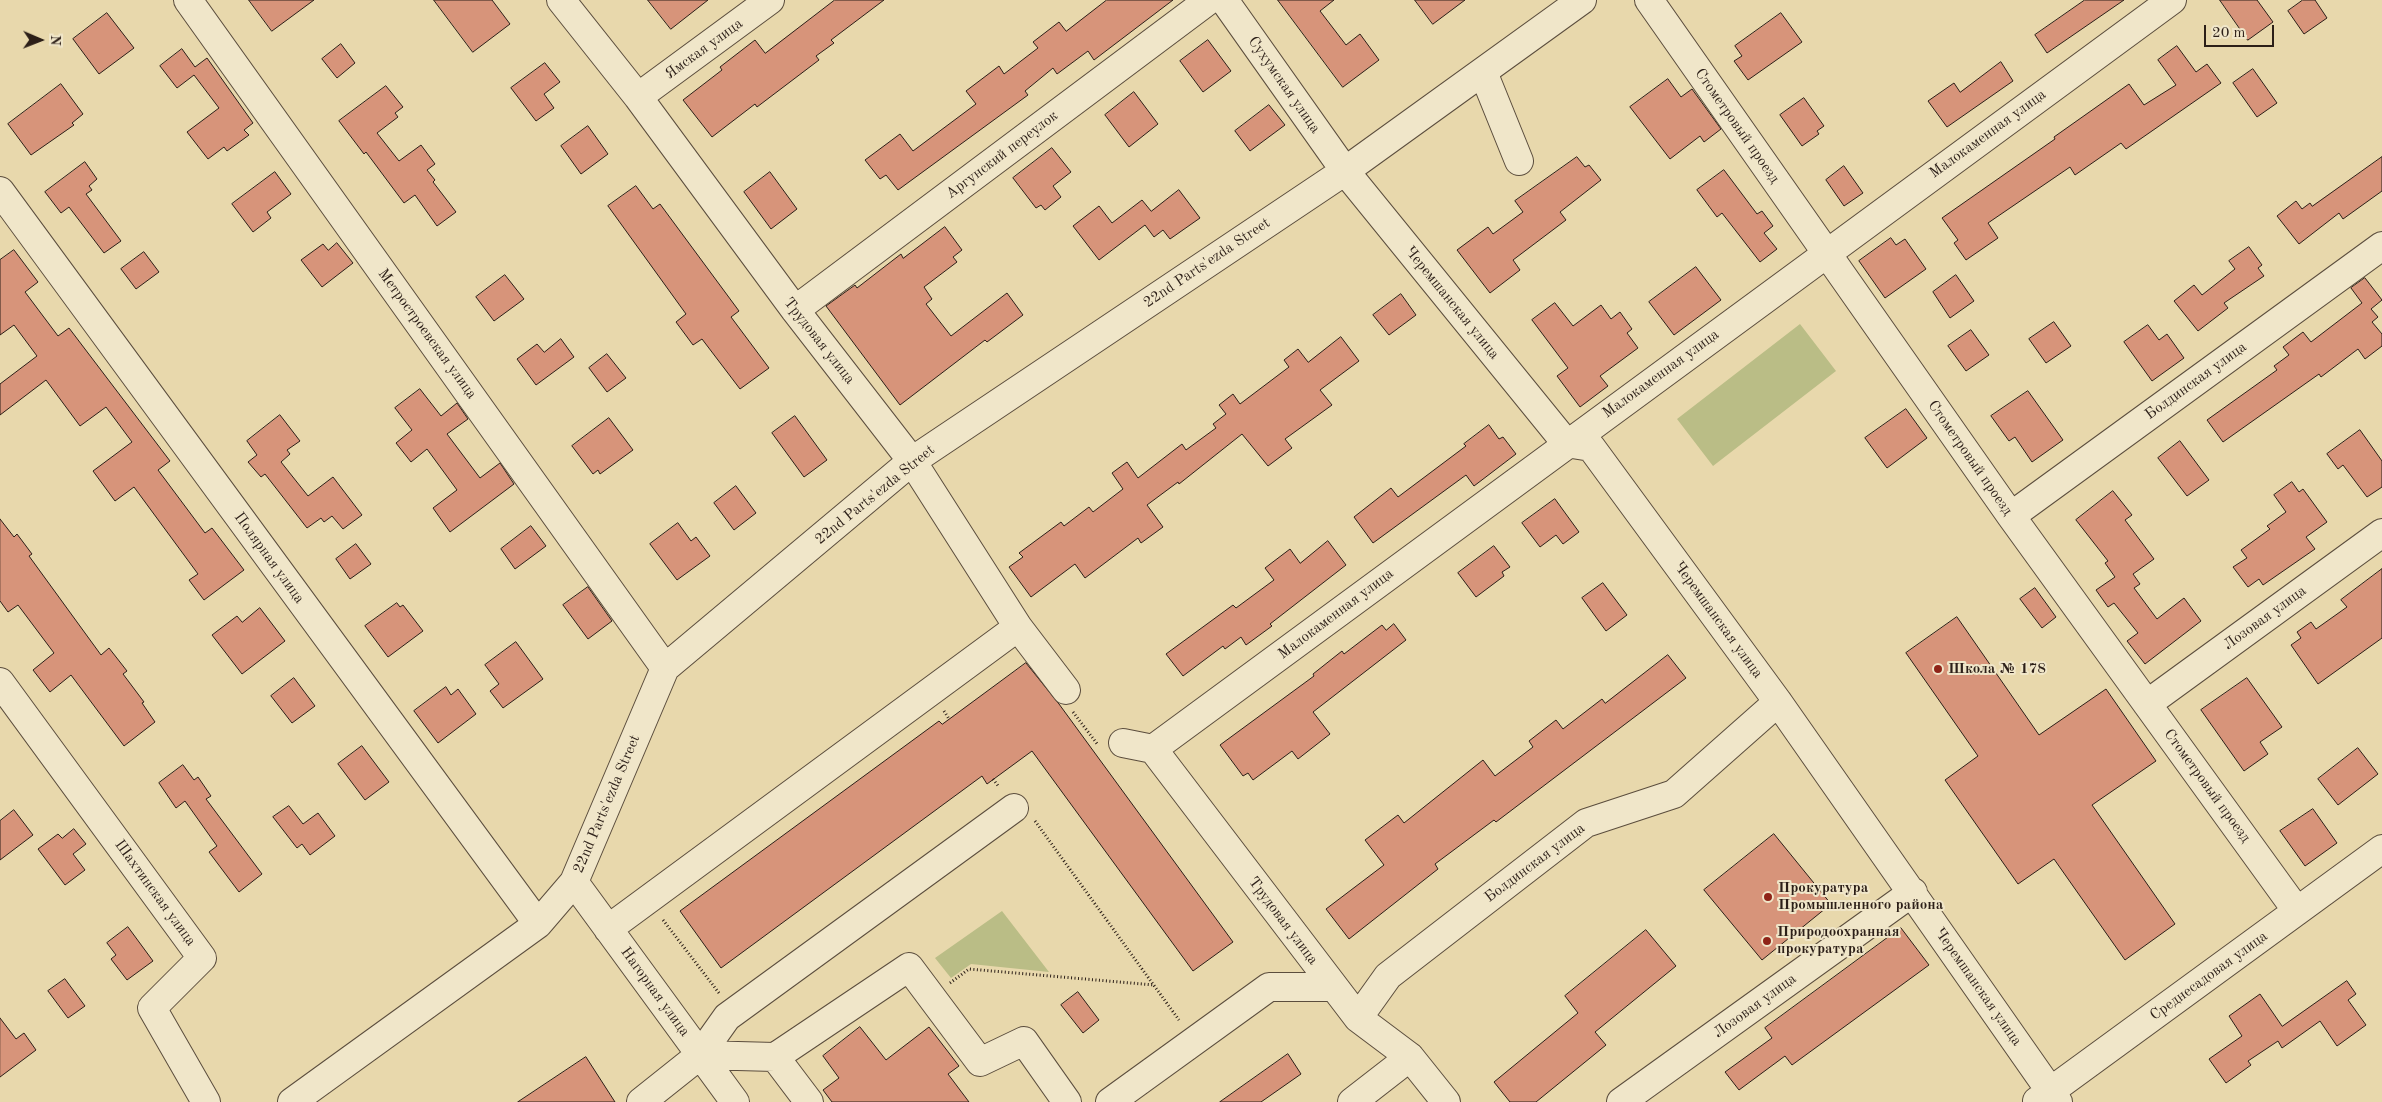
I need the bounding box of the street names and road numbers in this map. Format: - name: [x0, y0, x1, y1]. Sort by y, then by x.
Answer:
- street label: Ямская улица: [662, 15, 746, 83]
- street label: Сухумская улица: [1244, 33, 1324, 137]
- street label: Стометровый проезд: [1691, 65, 1783, 187]
- street label: Малокаменная улица: [1926, 86, 2050, 182]
- street label: Аргунский переулок: [942, 107, 1062, 203]
- street label: 22nd Parts'ezda Street: [1140, 214, 1274, 312]
- street label: Черемшанская улица: [1401, 243, 1503, 363]
- street label: Метростроевская улица: [374, 265, 480, 403]
- street label: Трудовая улица: [780, 294, 858, 388]
- street label: Малокаменная улица: [1599, 326, 1723, 422]
- street label: Болдинская улица: [2142, 338, 2250, 424]
- street label: Стометровый проезд: [1924, 397, 2016, 519]
- street label: 22nd Parts'ezda Street: [812, 441, 938, 549]
- street label: Полярная улица: [230, 509, 308, 607]
- street label: Черемшанская улица: [1670, 558, 1766, 682]
- street label: Малокаменная улица: [1275, 565, 1397, 663]
- street label: Лозовая улица: [2220, 582, 2310, 654]
- street label: Стометровый проезд: [2160, 726, 2254, 846]
- street label: 22nd Parts'ezda Street: [570, 732, 644, 876]
- street label: Болдинская улица: [1481, 819, 1589, 907]
- street label: Шахтинская улица: [110, 836, 200, 950]
- street label: Трудовая улица: [1244, 874, 1322, 968]
- street label: Черемшанская улица: [1930, 924, 2026, 1050]
- street label: Среднесадовая улица: [2147, 927, 2271, 1025]
- street label: Нагорная улица: [617, 944, 693, 1040]
- street label: Лозовая улица: [1710, 970, 1800, 1042]

